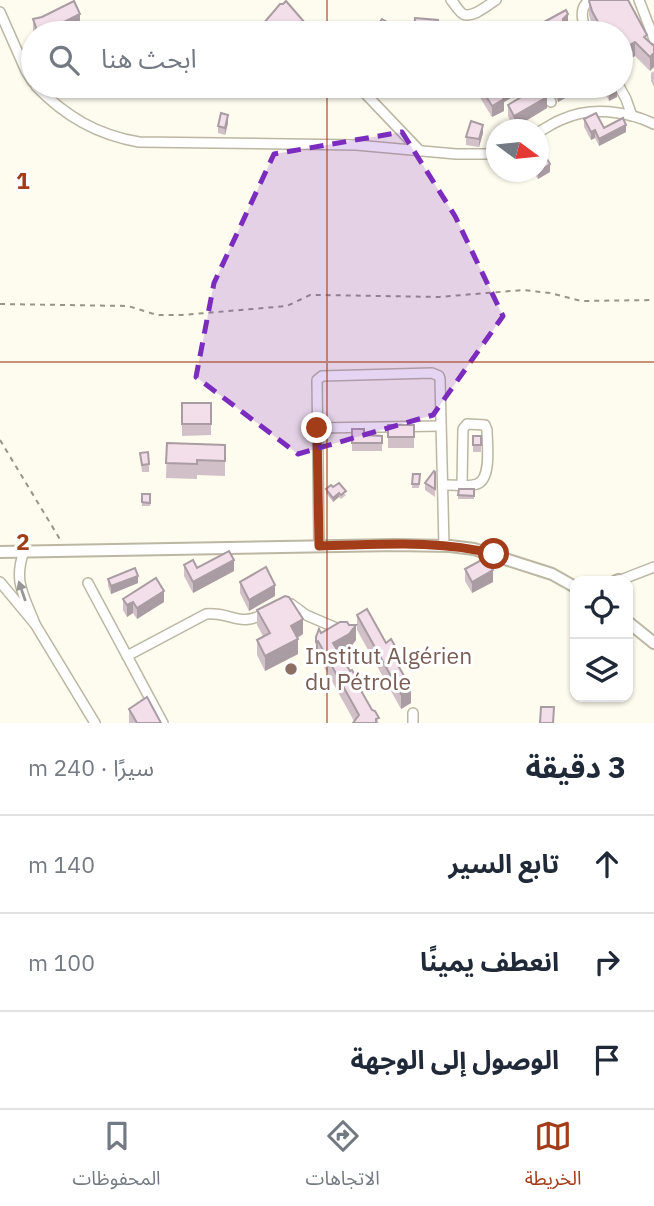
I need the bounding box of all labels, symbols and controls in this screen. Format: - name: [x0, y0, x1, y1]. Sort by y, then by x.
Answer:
- search box: [21, 21, 633, 98]
- icon: search: [45, 41, 83, 79]
- text: ابحث هنا: [101, 41, 197, 75]
- north arrow: [486, 119, 549, 182]
- text: 1: [16, 165, 30, 195]
- route end: [301, 412, 332, 443]
- text: 2: [16, 526, 30, 556]
- route start: [478, 538, 509, 569]
- map controls: [570, 576, 633, 702]
- button: locate: [570, 576, 633, 639]
- one-way arrow: [17, 580, 27, 601]
- button: layers: [570, 639, 633, 702]
- place label: Institut Algérien du Pétrole: [305, 640, 472, 696]
- marker: Institut Algérien du Pétrole: [283, 661, 299, 677]
- text: 3 دقيقة: [525, 747, 626, 786]
- text: سيرًا · 240 m: [28, 752, 154, 782]
- icon: ahead: [588, 845, 626, 883]
- text: تابع السير: [449, 846, 559, 880]
- text: 140 m: [28, 849, 95, 879]
- icon: right: [588, 943, 626, 981]
- text: انعطف يمينًا: [420, 944, 559, 978]
- text: 100 m: [28, 947, 95, 977]
- icon: arrive: [588, 1041, 626, 1079]
- text: الوصول إلى الوجهة: [350, 1042, 559, 1076]
- tab: المحفوظات: [72, 1117, 161, 1199]
- tab: الاتجاهات: [306, 1117, 380, 1199]
- tab: الخريطة: [525, 1117, 582, 1199]

